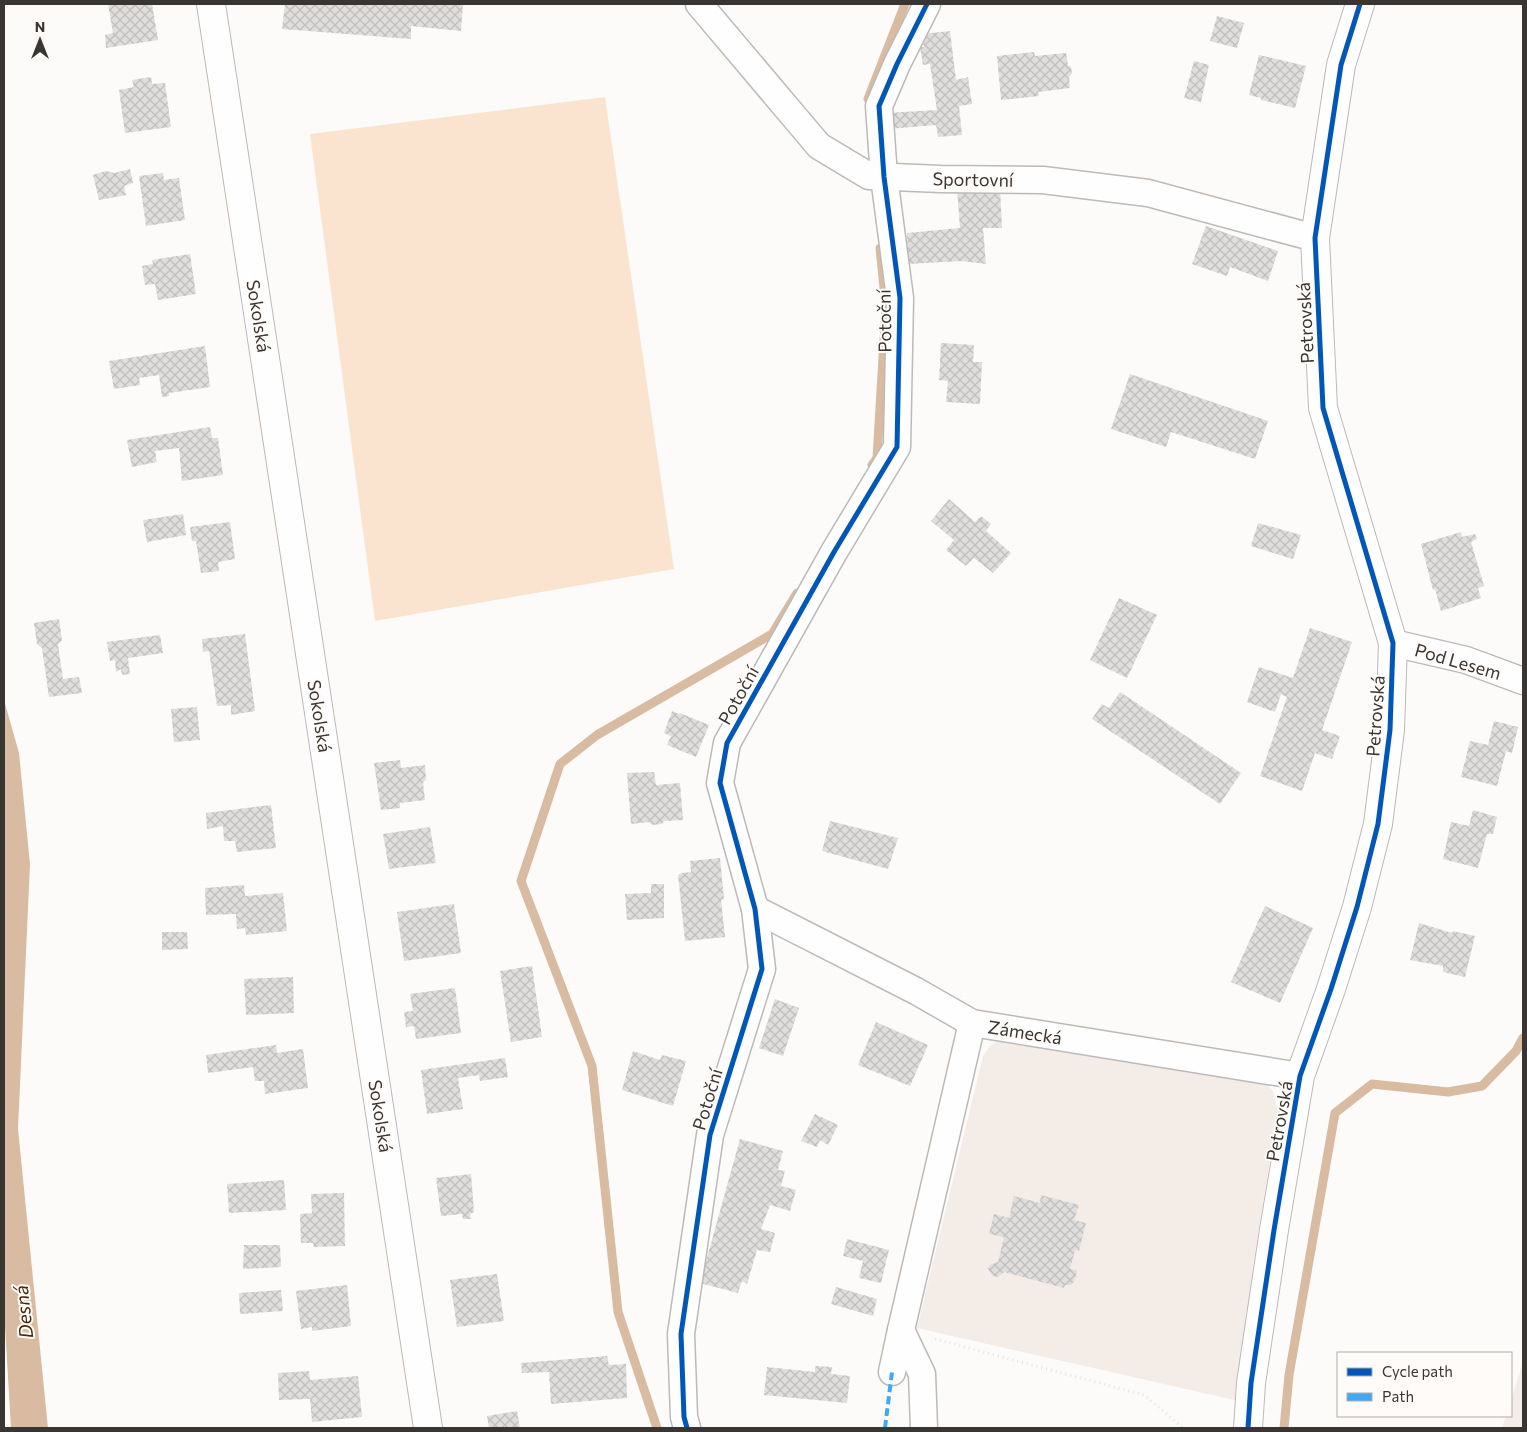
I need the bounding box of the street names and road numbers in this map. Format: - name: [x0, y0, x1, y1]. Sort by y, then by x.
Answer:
- street label: Sportovní: [932, 167, 1015, 191]
- street label: Sokolská: [242, 278, 276, 354]
- street label: Petrovská: [1292, 282, 1318, 364]
- street label: Potoční: [872, 288, 896, 353]
- street label: Pod Lesem: [1412, 638, 1504, 684]
- street label: Potoční: [713, 661, 764, 728]
- street label: Petrovská: [1361, 675, 1389, 757]
- street label: Sokolská: [303, 678, 337, 754]
- street label: Zámecká: [986, 1015, 1064, 1049]
- street label: Potoční: [687, 1064, 727, 1133]
- street label: Sokolská: [364, 1078, 398, 1154]
- street label: Petrovská: [1261, 1079, 1297, 1163]

